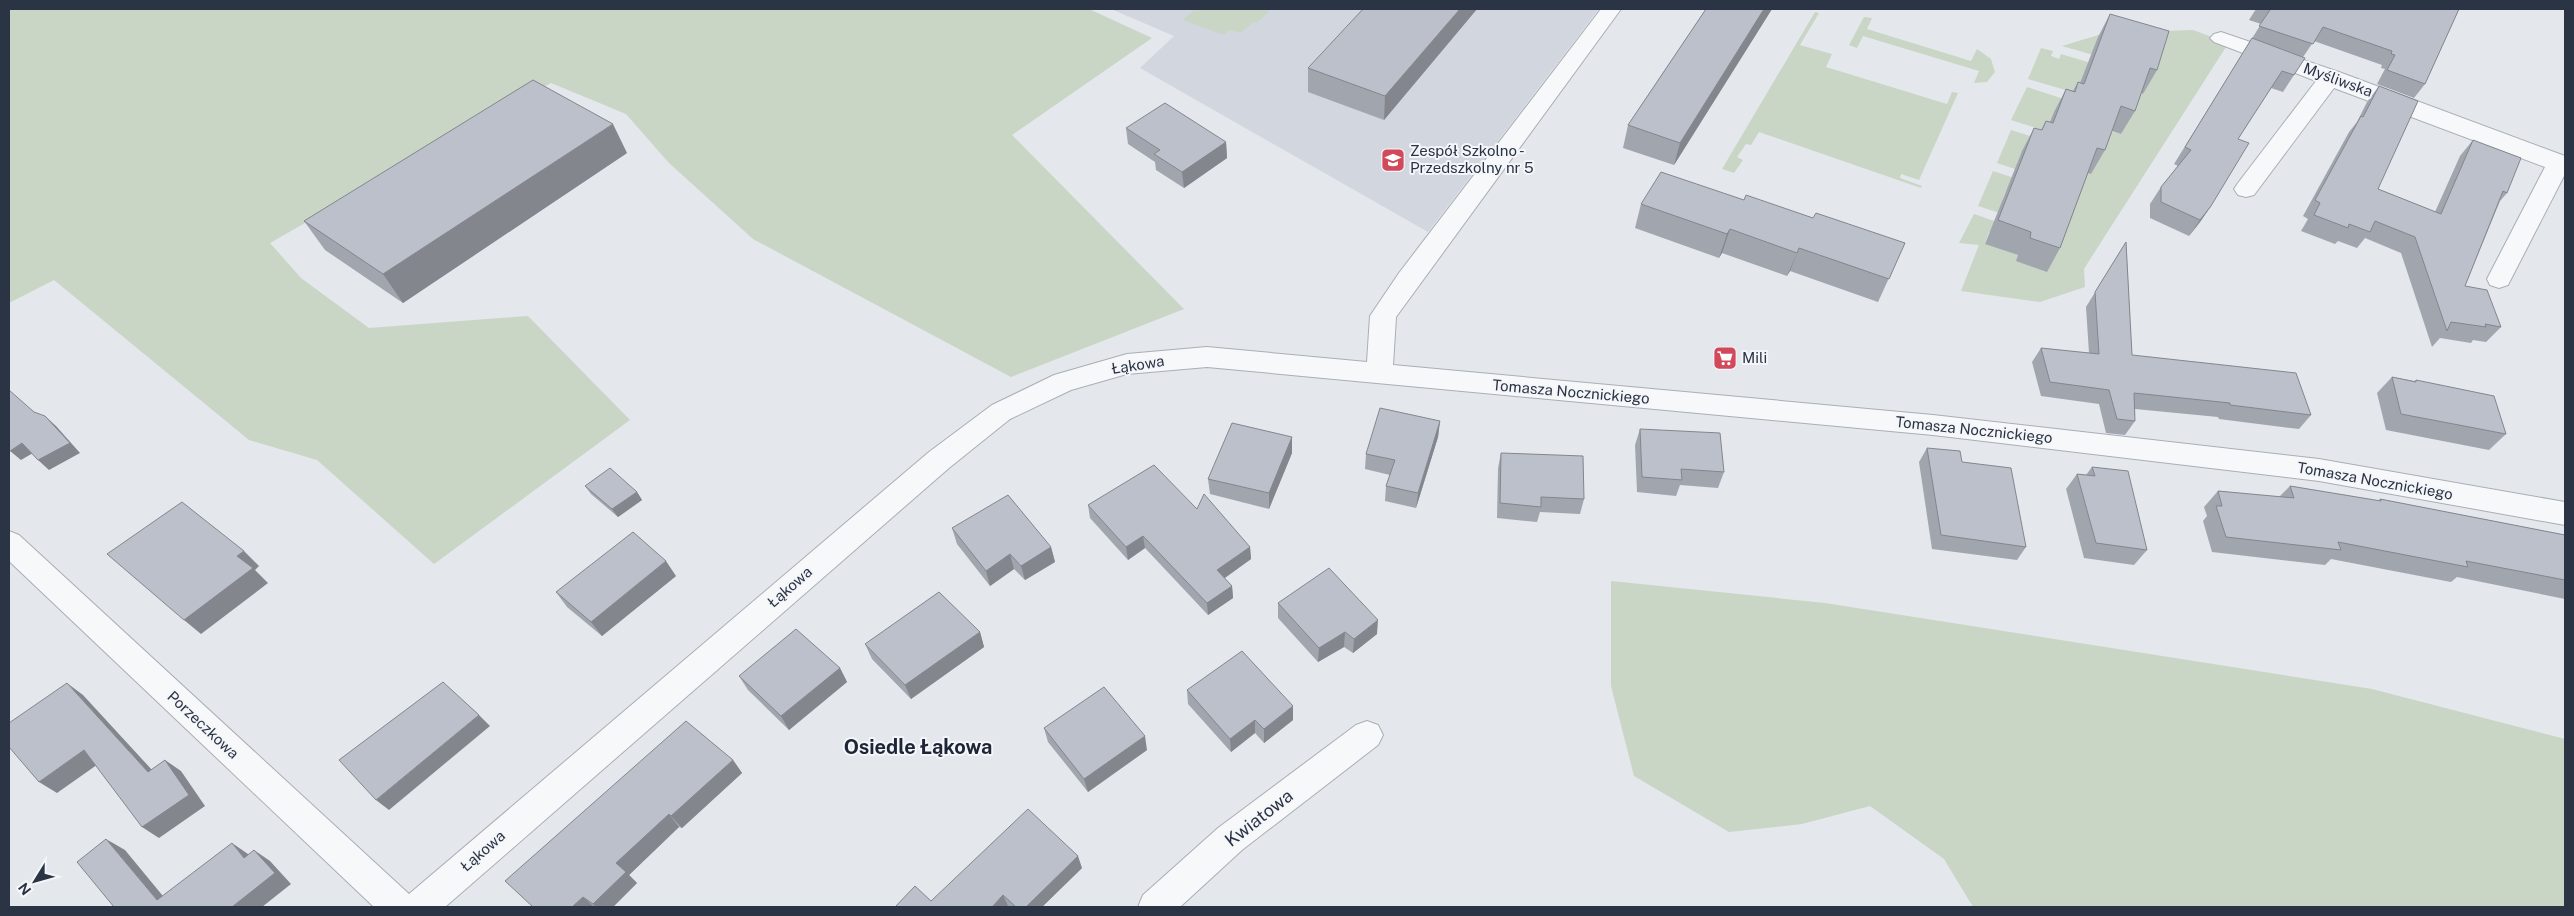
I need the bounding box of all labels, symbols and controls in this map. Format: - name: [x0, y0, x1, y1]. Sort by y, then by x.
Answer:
- street label: Myśliwska: [2301, 59, 2375, 100]
- place label: Zespół Szkolno - Przedszkolny nr 5: [1410, 142, 1534, 176]
- school or university icon: Zespół Szkolno - Przedszkolny nr 5: [1380, 147, 1406, 173]
- supermarket icon: Mili: [1712, 345, 1738, 371]
- place label: Mili: [1742, 349, 1767, 366]
- street label: Łąkowa: [1110, 352, 1165, 377]
- street label: Tomasza Nocznickiego: [1492, 376, 1650, 407]
- street label: Tomasza Nocznickiego: [1895, 413, 2053, 446]
- street label: Tomasza Nocznickiego: [2296, 458, 2454, 503]
- street label: Łąkowa: [764, 563, 815, 610]
- street label: Porzeczkowa: [164, 687, 242, 762]
- district label: Osiedle Łąkowa: [844, 735, 992, 759]
- street label: Kwiatowa: [1221, 785, 1297, 851]
- street label: Łąkowa: [457, 827, 508, 874]
- north arrow: [10, 856, 60, 906]
- text: N: [15, 880, 34, 898]

